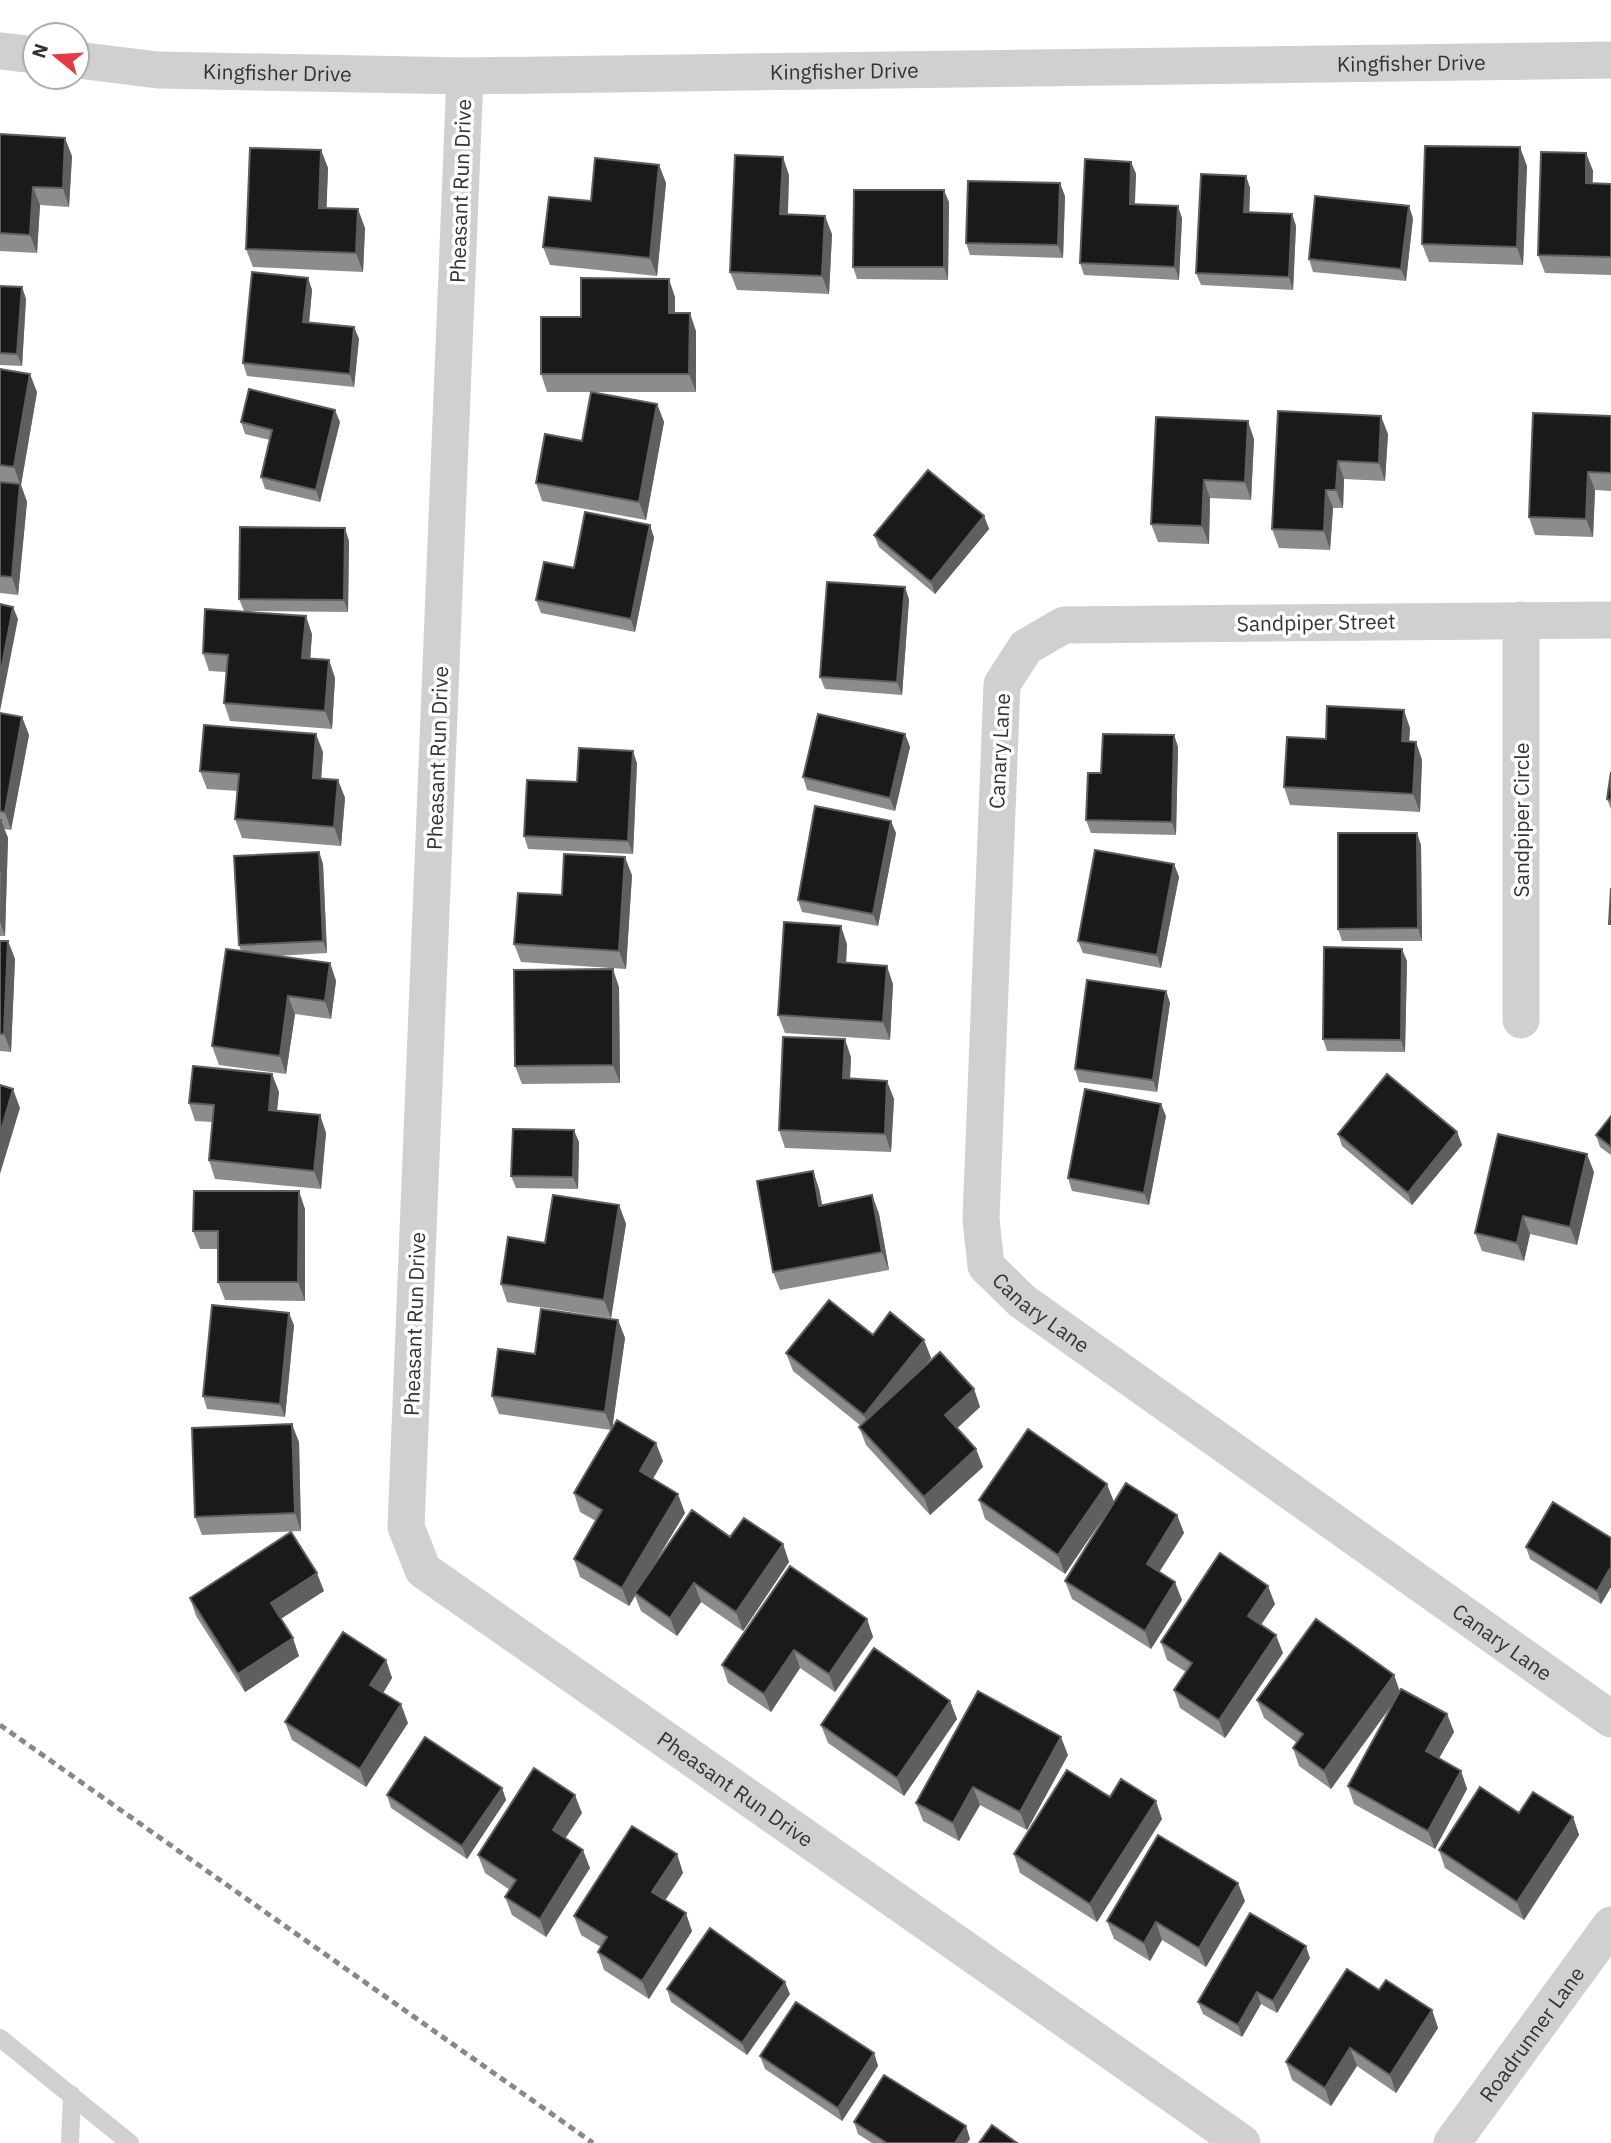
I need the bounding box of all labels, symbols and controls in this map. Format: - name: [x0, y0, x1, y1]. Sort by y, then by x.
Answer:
- north arrow: [21, 21, 91, 91]
- text: N: [26, 40, 53, 61]
- street label: Kingfisher Drive: [1337, 48, 1486, 78]
- street label: Kingfisher Drive: [770, 56, 919, 86]
- street label: Kingfisher Drive: [203, 57, 352, 88]
- street label: Pheasant Run Drive: [443, 99, 477, 283]
- street label: Sandpiper Street: [1236, 607, 1396, 637]
- street label: Pheasant Run Drive: [420, 666, 454, 850]
- street label: Canary Lane: [982, 692, 1016, 810]
- street label: Sandpiper Circle: [1507, 742, 1535, 898]
- street label: Pheasant Run Drive: [397, 1232, 431, 1416]
- street label: Canary Lane: [986, 1266, 1095, 1359]
- street label: Canary Lane: [1447, 1597, 1558, 1687]
- street label: Pheasant Run Drive: [652, 1724, 819, 1853]
- street label: Roadrunner Lane: [1473, 1961, 1590, 2107]

